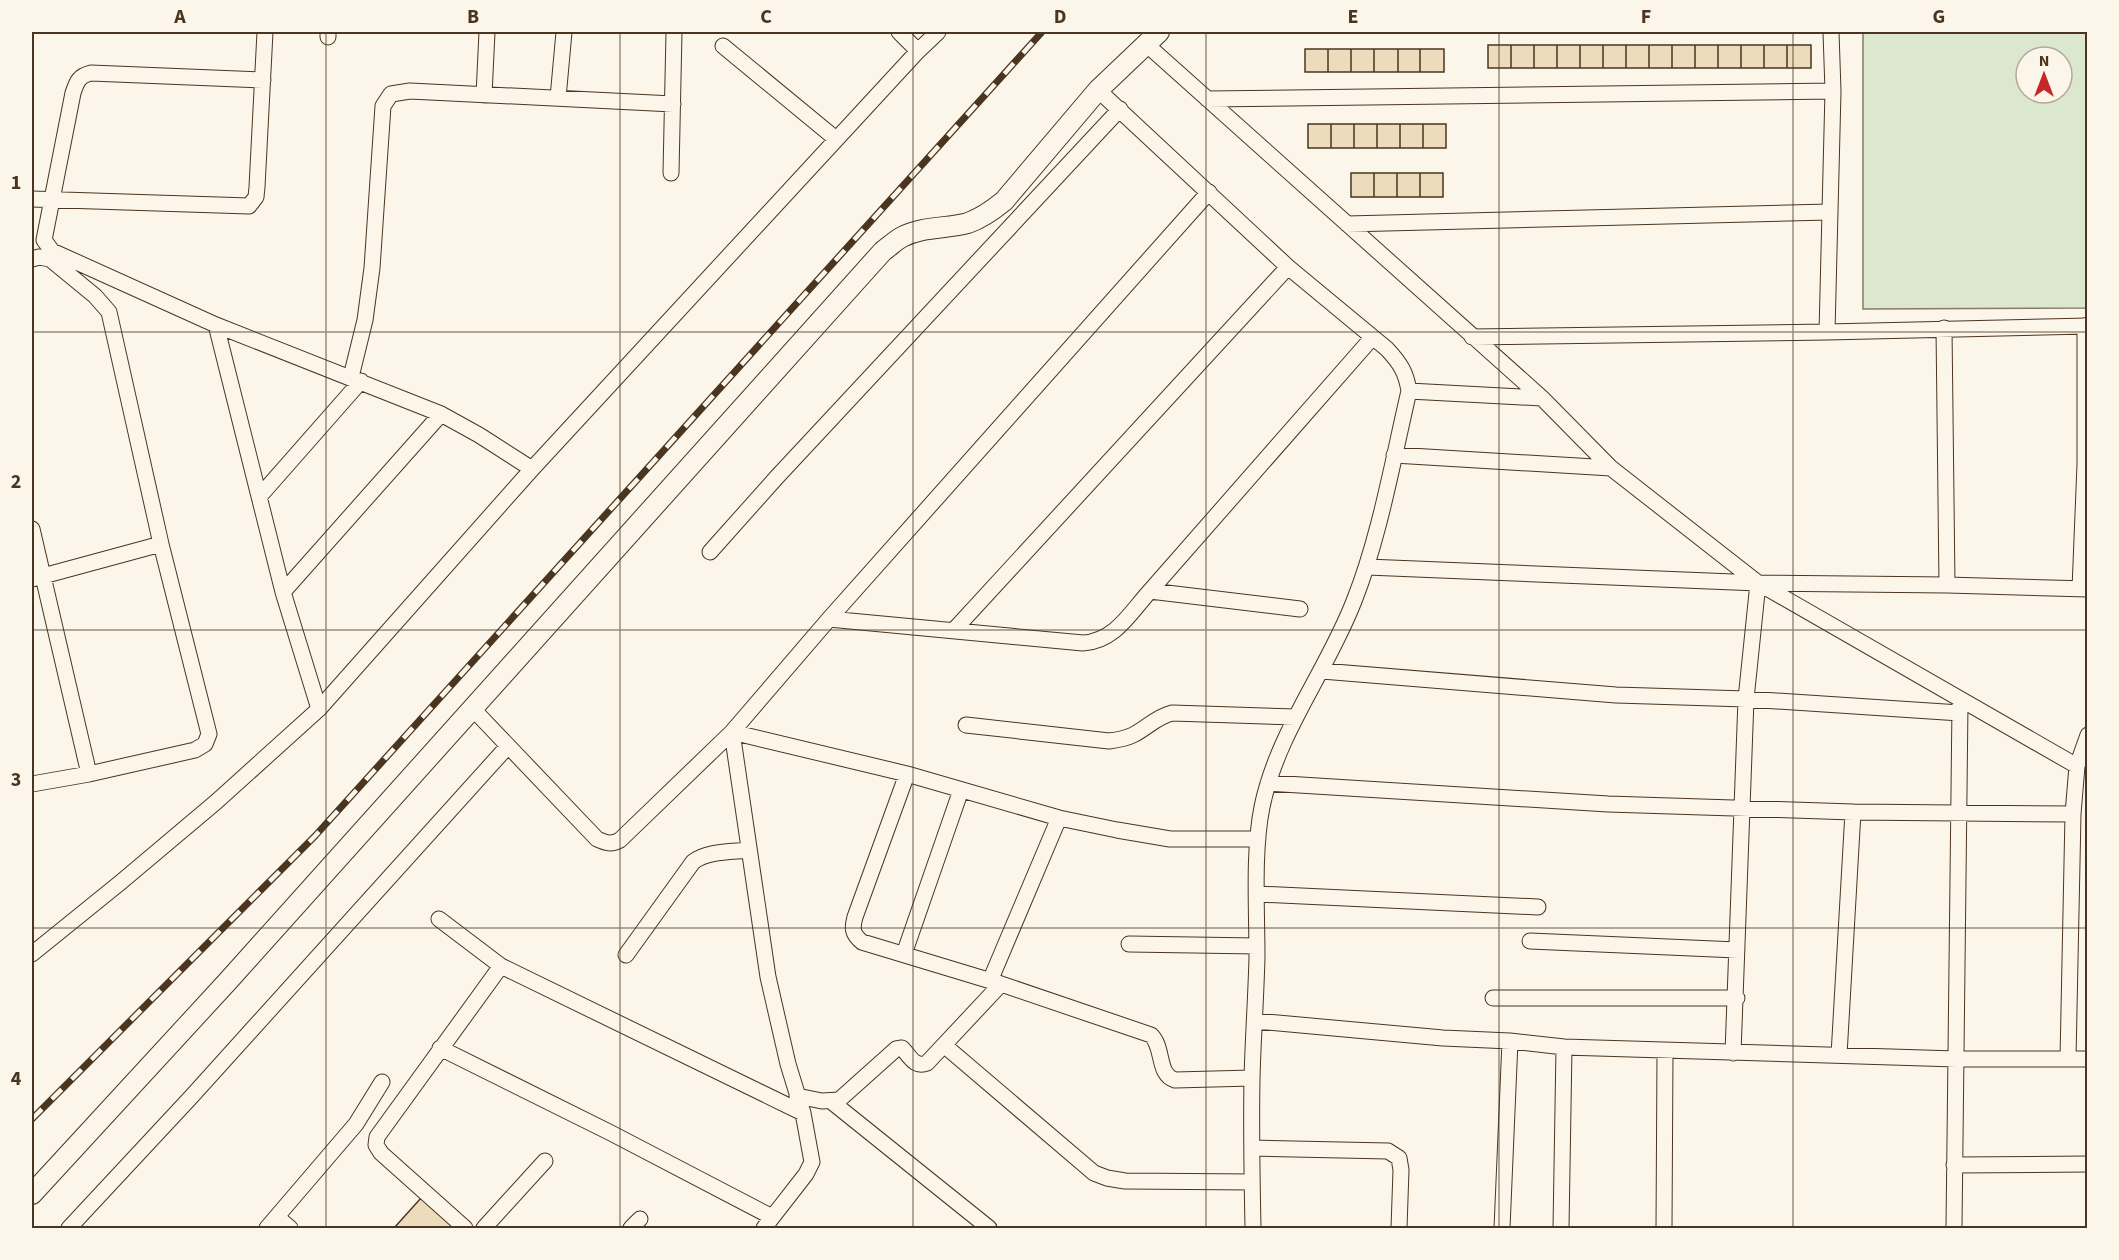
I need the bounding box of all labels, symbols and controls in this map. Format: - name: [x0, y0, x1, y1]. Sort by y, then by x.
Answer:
- text: A: [173, 3, 186, 31]
- text: B: [467, 3, 479, 31]
- text: C: [760, 3, 772, 31]
- text: D: [1054, 3, 1066, 31]
- text: E: [1348, 3, 1358, 31]
- text: F: [1641, 3, 1651, 31]
- text: G: [1933, 3, 1945, 31]
- north arrow: [2014, 45, 2074, 105]
- text: N: [2039, 50, 2049, 72]
- text: 1: [11, 169, 21, 197]
- text: 2: [11, 468, 21, 496]
- text: 3: [11, 766, 21, 794]
- text: 4: [11, 1065, 22, 1093]

